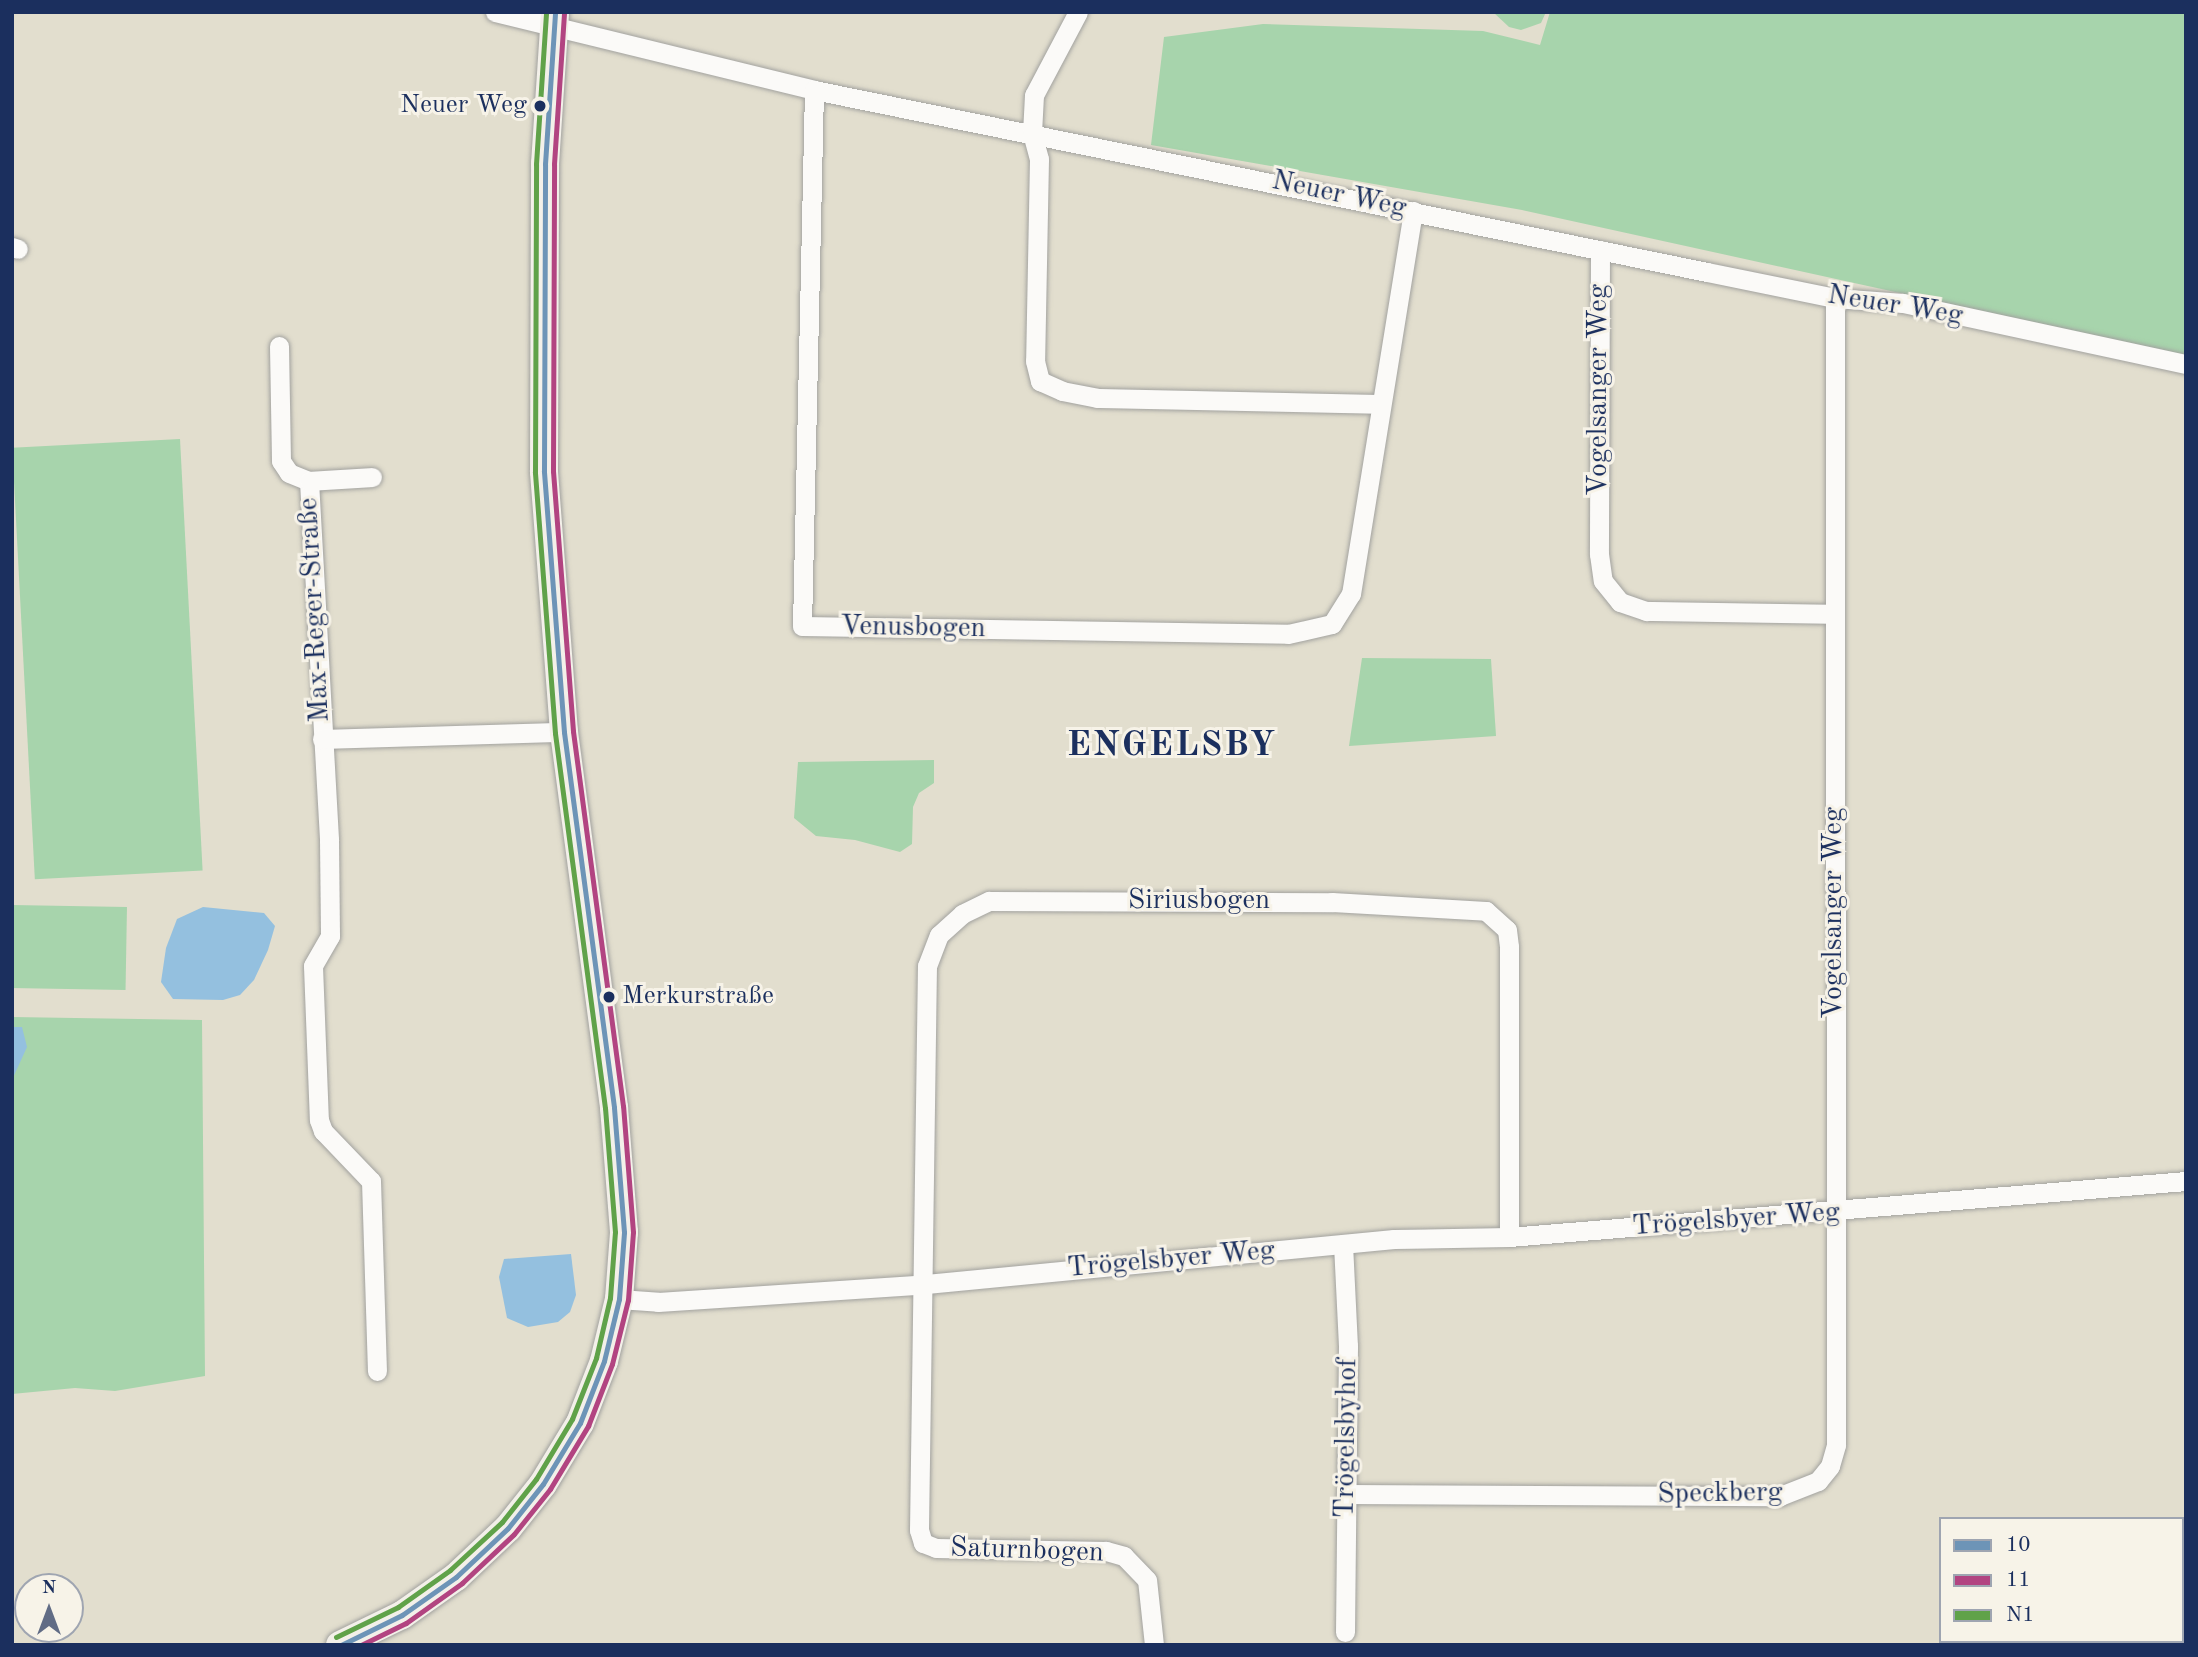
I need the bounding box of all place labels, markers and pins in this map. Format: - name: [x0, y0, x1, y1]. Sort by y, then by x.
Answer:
- place label: Neuer Weg: [400, 90, 527, 122]
- marker: Neuer Weg: [533, 99, 547, 113]
- place label: Merkurstraße: [622, 981, 774, 1013]
- marker: Merkurstraße: [602, 990, 616, 1004]

